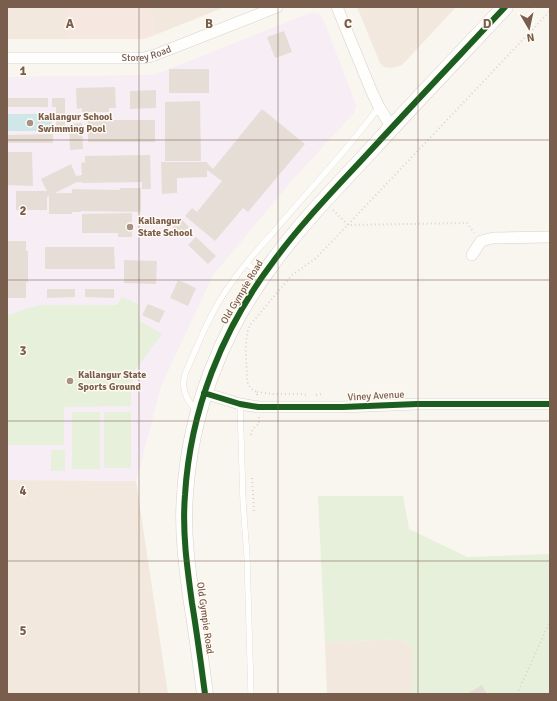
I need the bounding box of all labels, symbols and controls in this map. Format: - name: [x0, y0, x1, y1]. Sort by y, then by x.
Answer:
- north arrow: [509, 8, 549, 48]
- text: A: [66, 16, 75, 32]
- text: B: [205, 16, 213, 32]
- text: C: [344, 16, 352, 32]
- text: D: [483, 16, 492, 32]
- text: N: [526, 30, 535, 44]
- street label: Storey Road: [122, 43, 173, 64]
- text: 1: [19, 63, 27, 79]
- place label: Kallangur School Swimming Pool: [38, 111, 112, 135]
- marker: Kallangur School Swimming Pool: [25, 118, 35, 128]
- text: 2: [19, 203, 27, 219]
- place label: Kallangur State School: [138, 215, 193, 239]
- marker: Kallangur State School: [125, 222, 135, 232]
- street label: Old Gympie Road: [218, 258, 266, 326]
- text: 3: [19, 343, 27, 359]
- place label: Kallangur State Sports Ground: [78, 369, 146, 393]
- marker: Kallangur State Sports Ground: [65, 376, 75, 386]
- street label: Viney Avenue: [347, 389, 405, 403]
- text: 4: [19, 483, 27, 499]
- street label: Old Gympie Road: [194, 581, 216, 655]
- text: 5: [19, 623, 27, 639]

